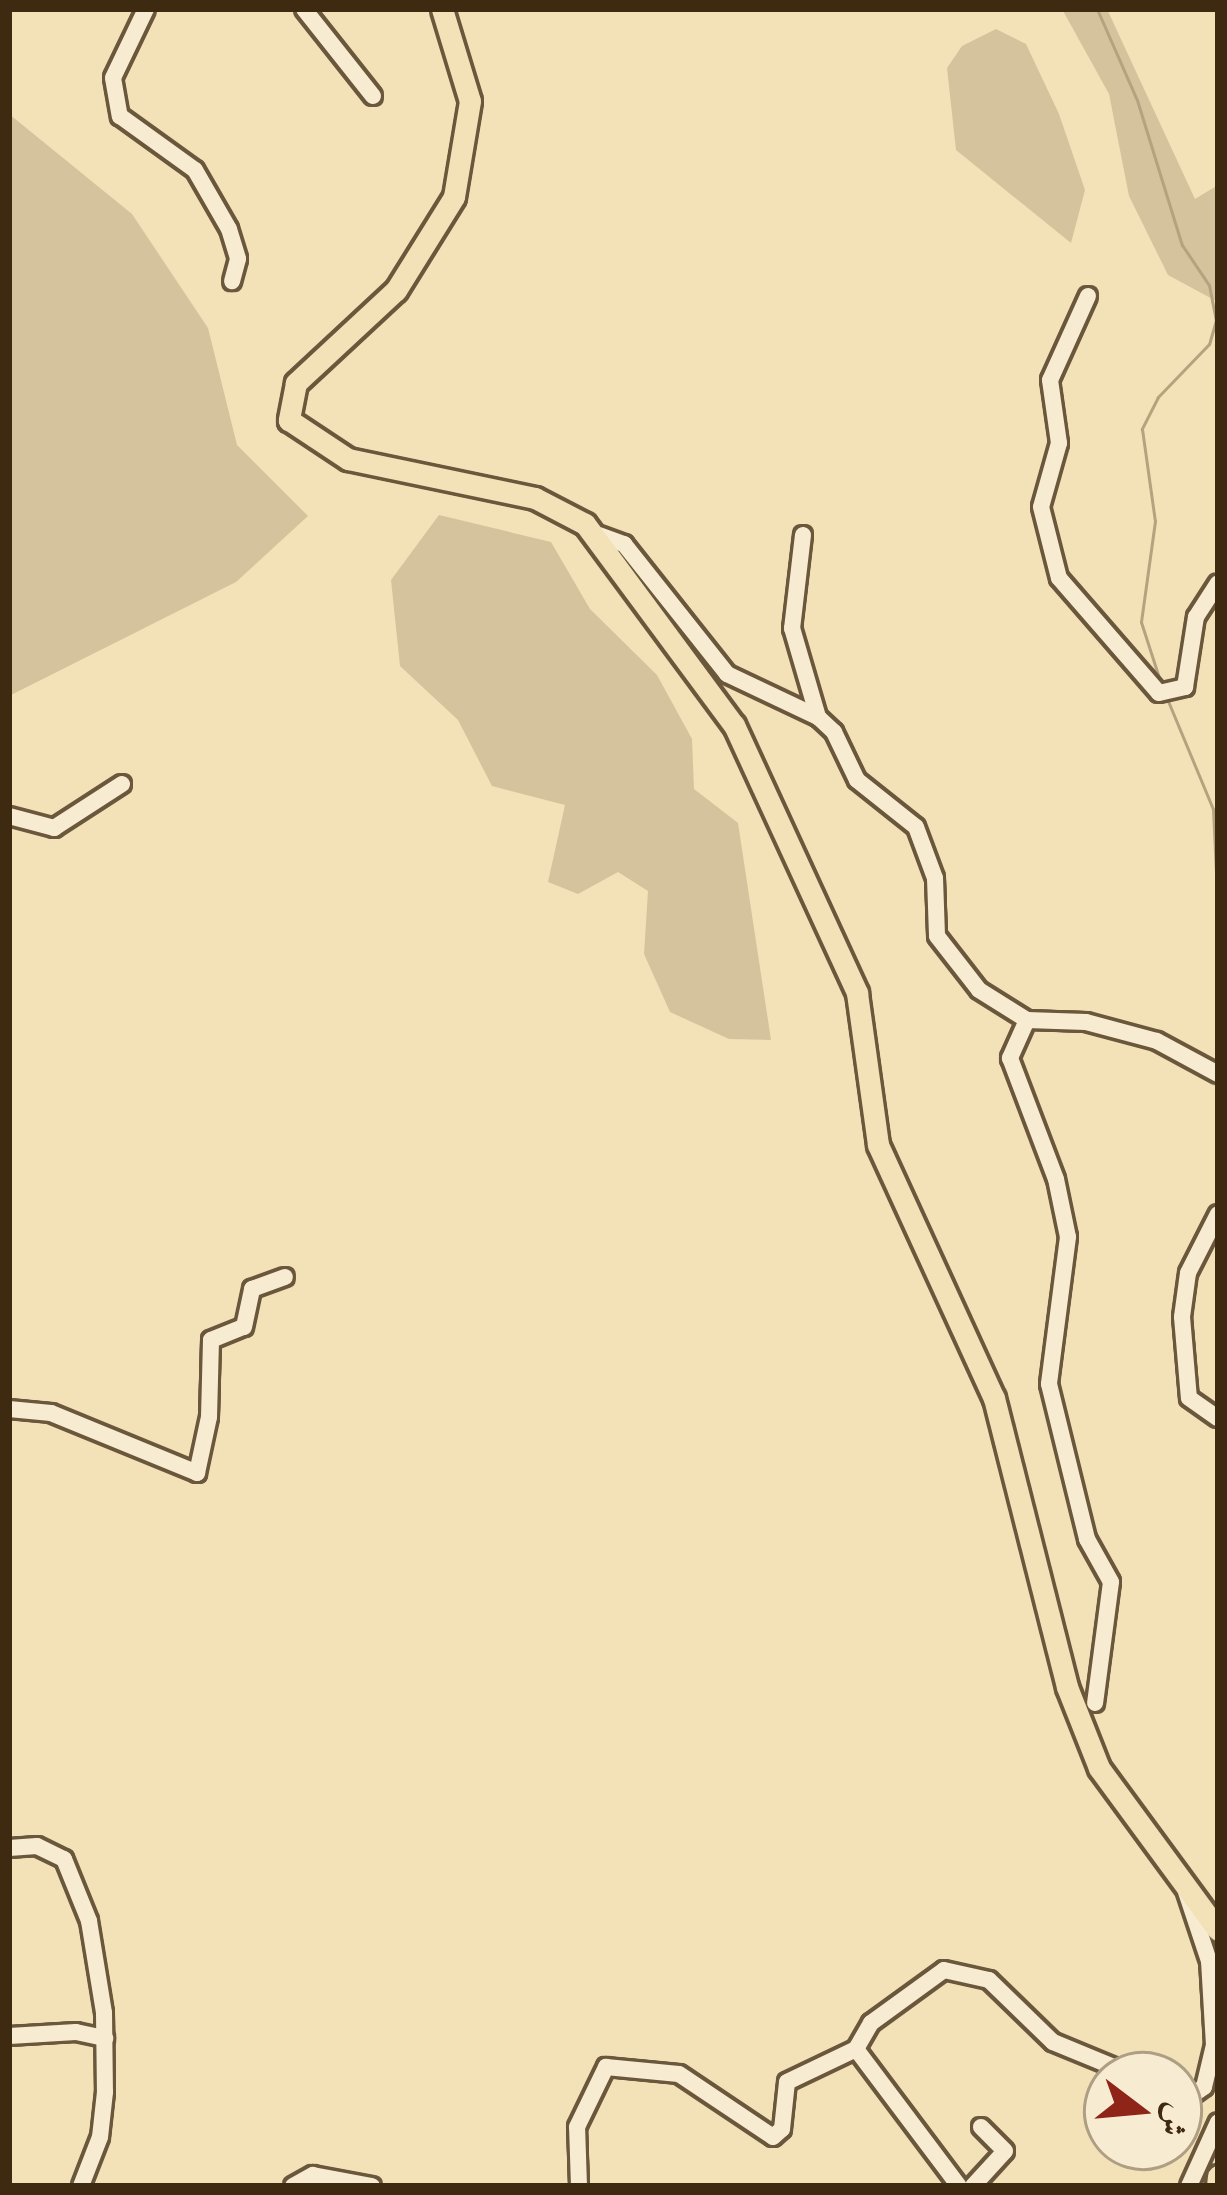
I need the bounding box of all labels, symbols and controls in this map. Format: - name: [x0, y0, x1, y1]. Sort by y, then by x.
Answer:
- north arrow: [1083, 2051, 1203, 2171]
- text: ش: [1149, 2098, 1201, 2142]

